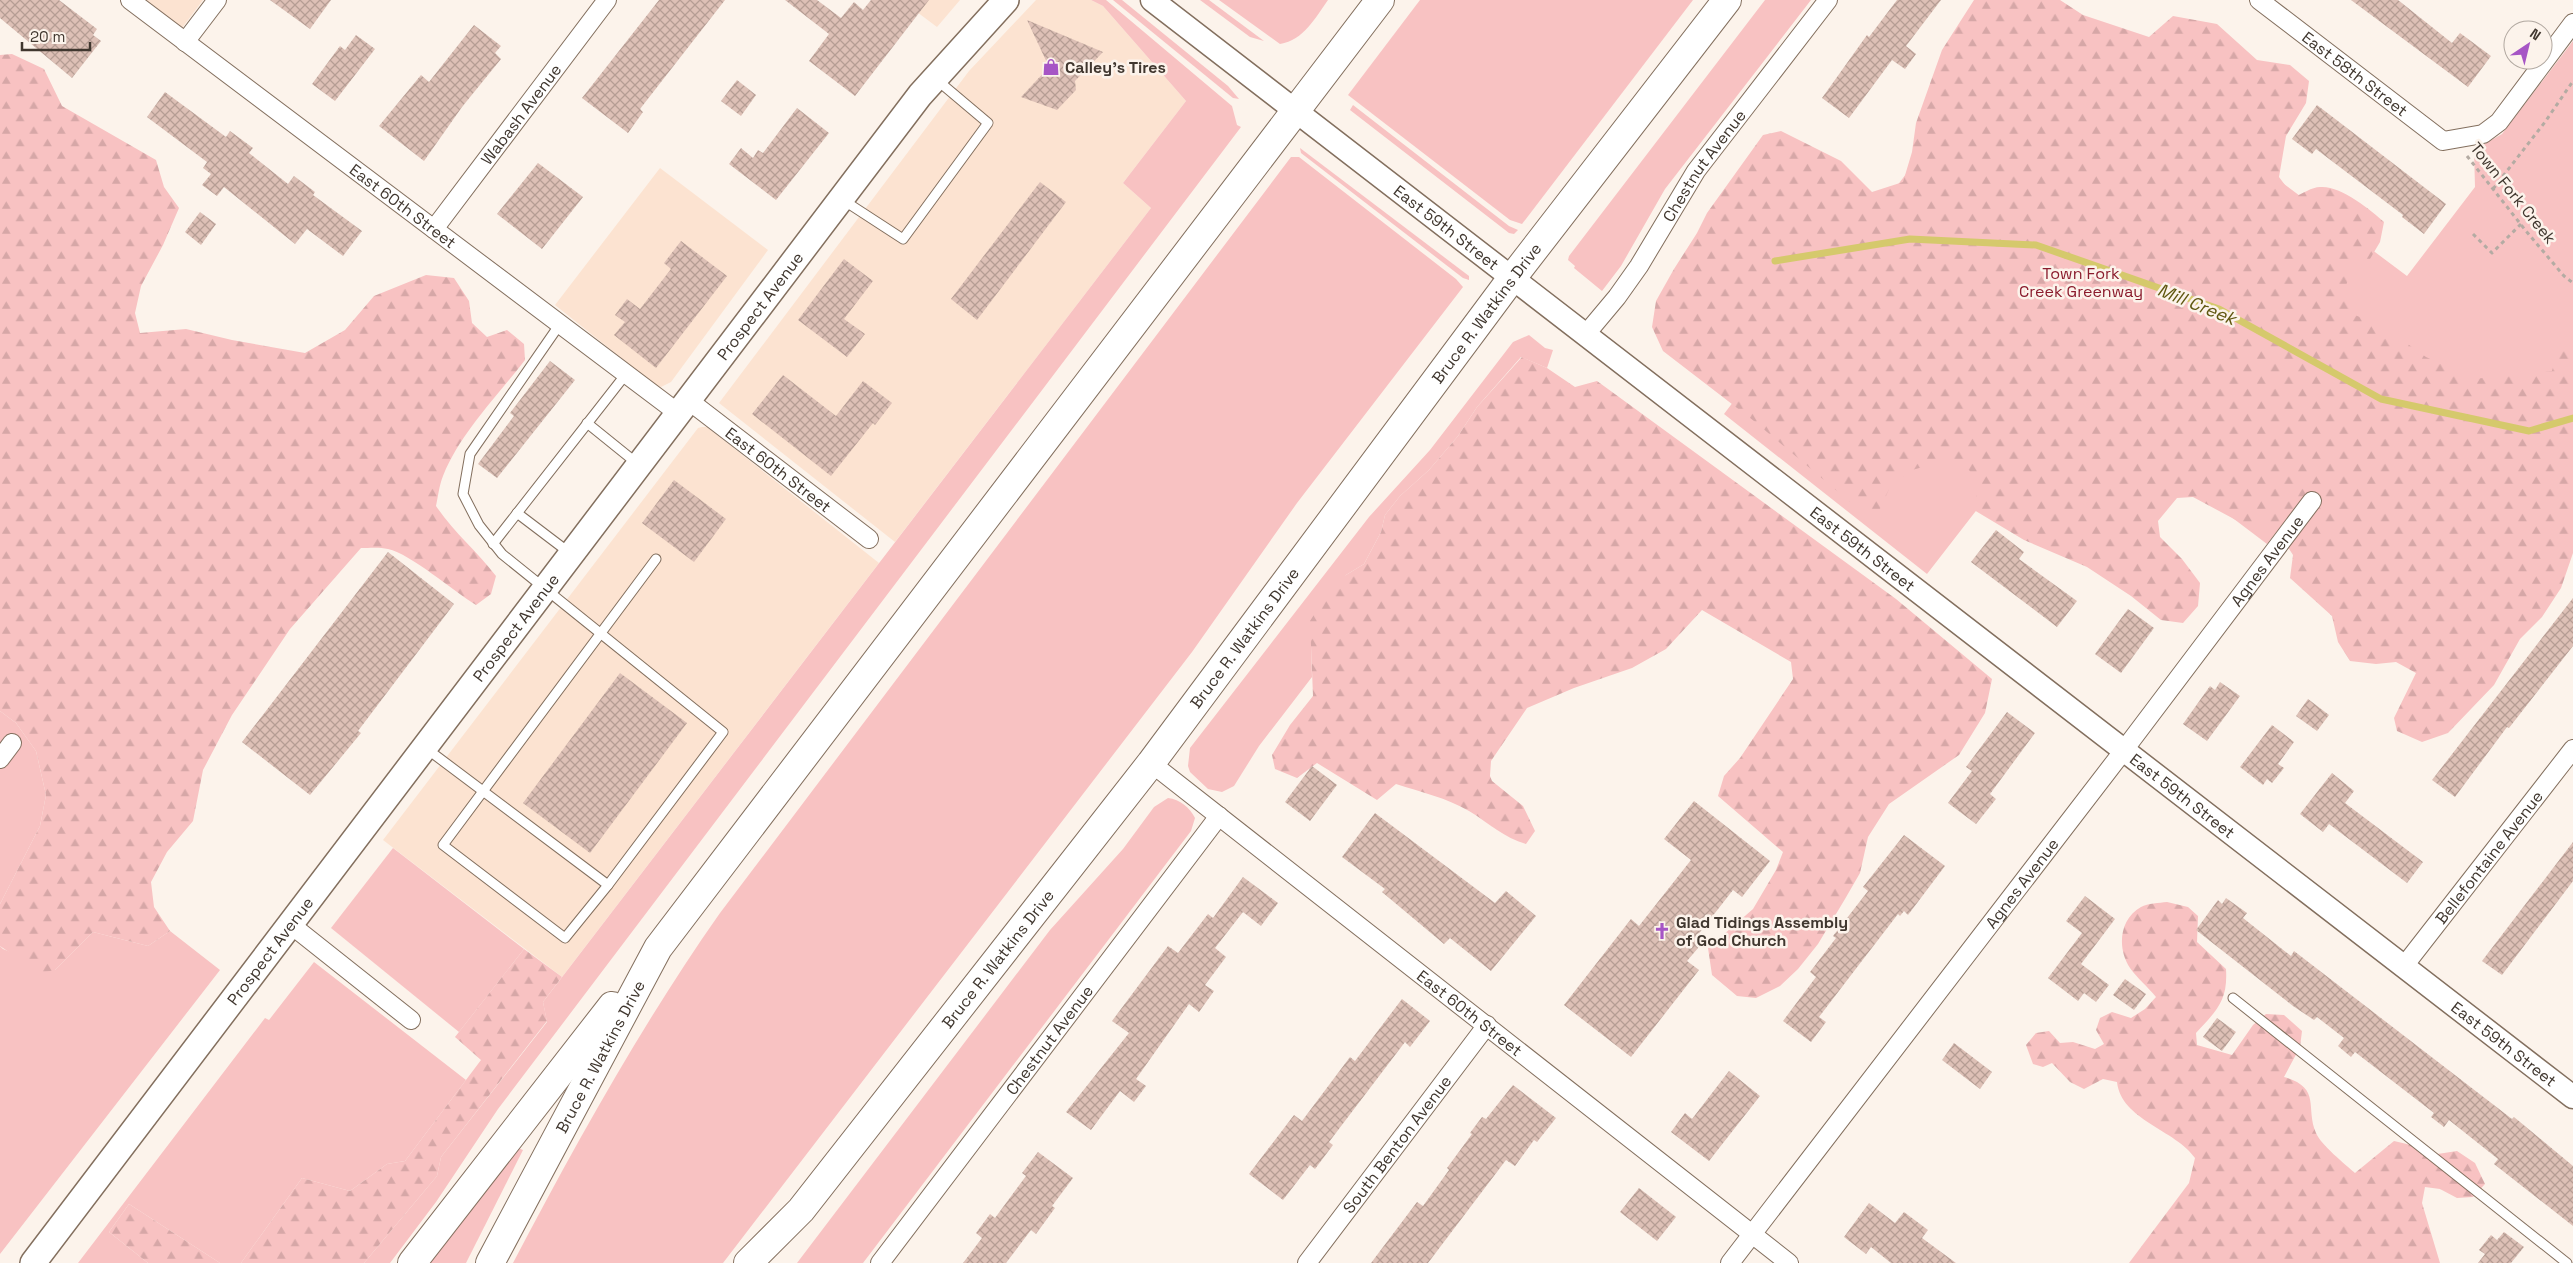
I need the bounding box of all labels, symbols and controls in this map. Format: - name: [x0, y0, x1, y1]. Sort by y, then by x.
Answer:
- scale bar: [22, 20, 90, 52]
- north arrow: [2503, 20, 2553, 70]
- text: N: [2526, 24, 2544, 44]
- street label: East 58th Street: [2298, 26, 2412, 121]
- text: 20 m: [30, 27, 65, 46]
- shop icon: Calley's Tires: [1041, 57, 1061, 77]
- place label: Calley's Tires: [1065, 57, 1166, 78]
- street label: Wabash Avenue: [476, 59, 566, 169]
- street label: Chestnut Avenue: [1657, 105, 1750, 226]
- street label: Town Fork Creek: [2465, 138, 2561, 248]
- street label: East 60th Street: [346, 159, 461, 253]
- street label: East 59th Street: [1390, 180, 1503, 275]
- street label: Bruce R. Watkins Drive: [1427, 238, 1546, 387]
- street label: Prospect Avenue: [712, 247, 808, 364]
- park label: Town Fork Creek Greenway: [2019, 263, 2143, 302]
- water label: Mill Creek: [2154, 278, 2242, 331]
- street label: East 60th Street: [721, 422, 836, 517]
- street label: East 59th Street: [1806, 501, 1920, 596]
- street label: Agnes Avenue: [2226, 511, 2308, 610]
- street label: Bruce R. Watkins Drive: [1185, 563, 1304, 712]
- street label: Prospect Avenue: [468, 569, 563, 686]
- street label: East 59th Street: [2126, 748, 2240, 843]
- street label: Bellefontaine Avenue: [2430, 786, 2547, 928]
- street label: Agnes Avenue: [1980, 834, 2063, 933]
- street label: Bruce R. Watkins Drive: [937, 885, 1059, 1032]
- street label: Prospect Avenue: [222, 892, 318, 1009]
- place label: Glad Tidings Assembly of God Church: [1676, 912, 1848, 951]
- church icon: Glad Tidings Assembly of God Church: [1652, 921, 1672, 941]
- street label: East 60th Street: [1413, 965, 1527, 1061]
- street label: Bruce R. Watkins Drive: [551, 976, 649, 1137]
- street label: Chestnut Avenue: [1001, 981, 1098, 1099]
- street label: East 59th Street: [2447, 996, 2561, 1091]
- street label: South Benton Avenue: [1338, 1071, 1456, 1217]

